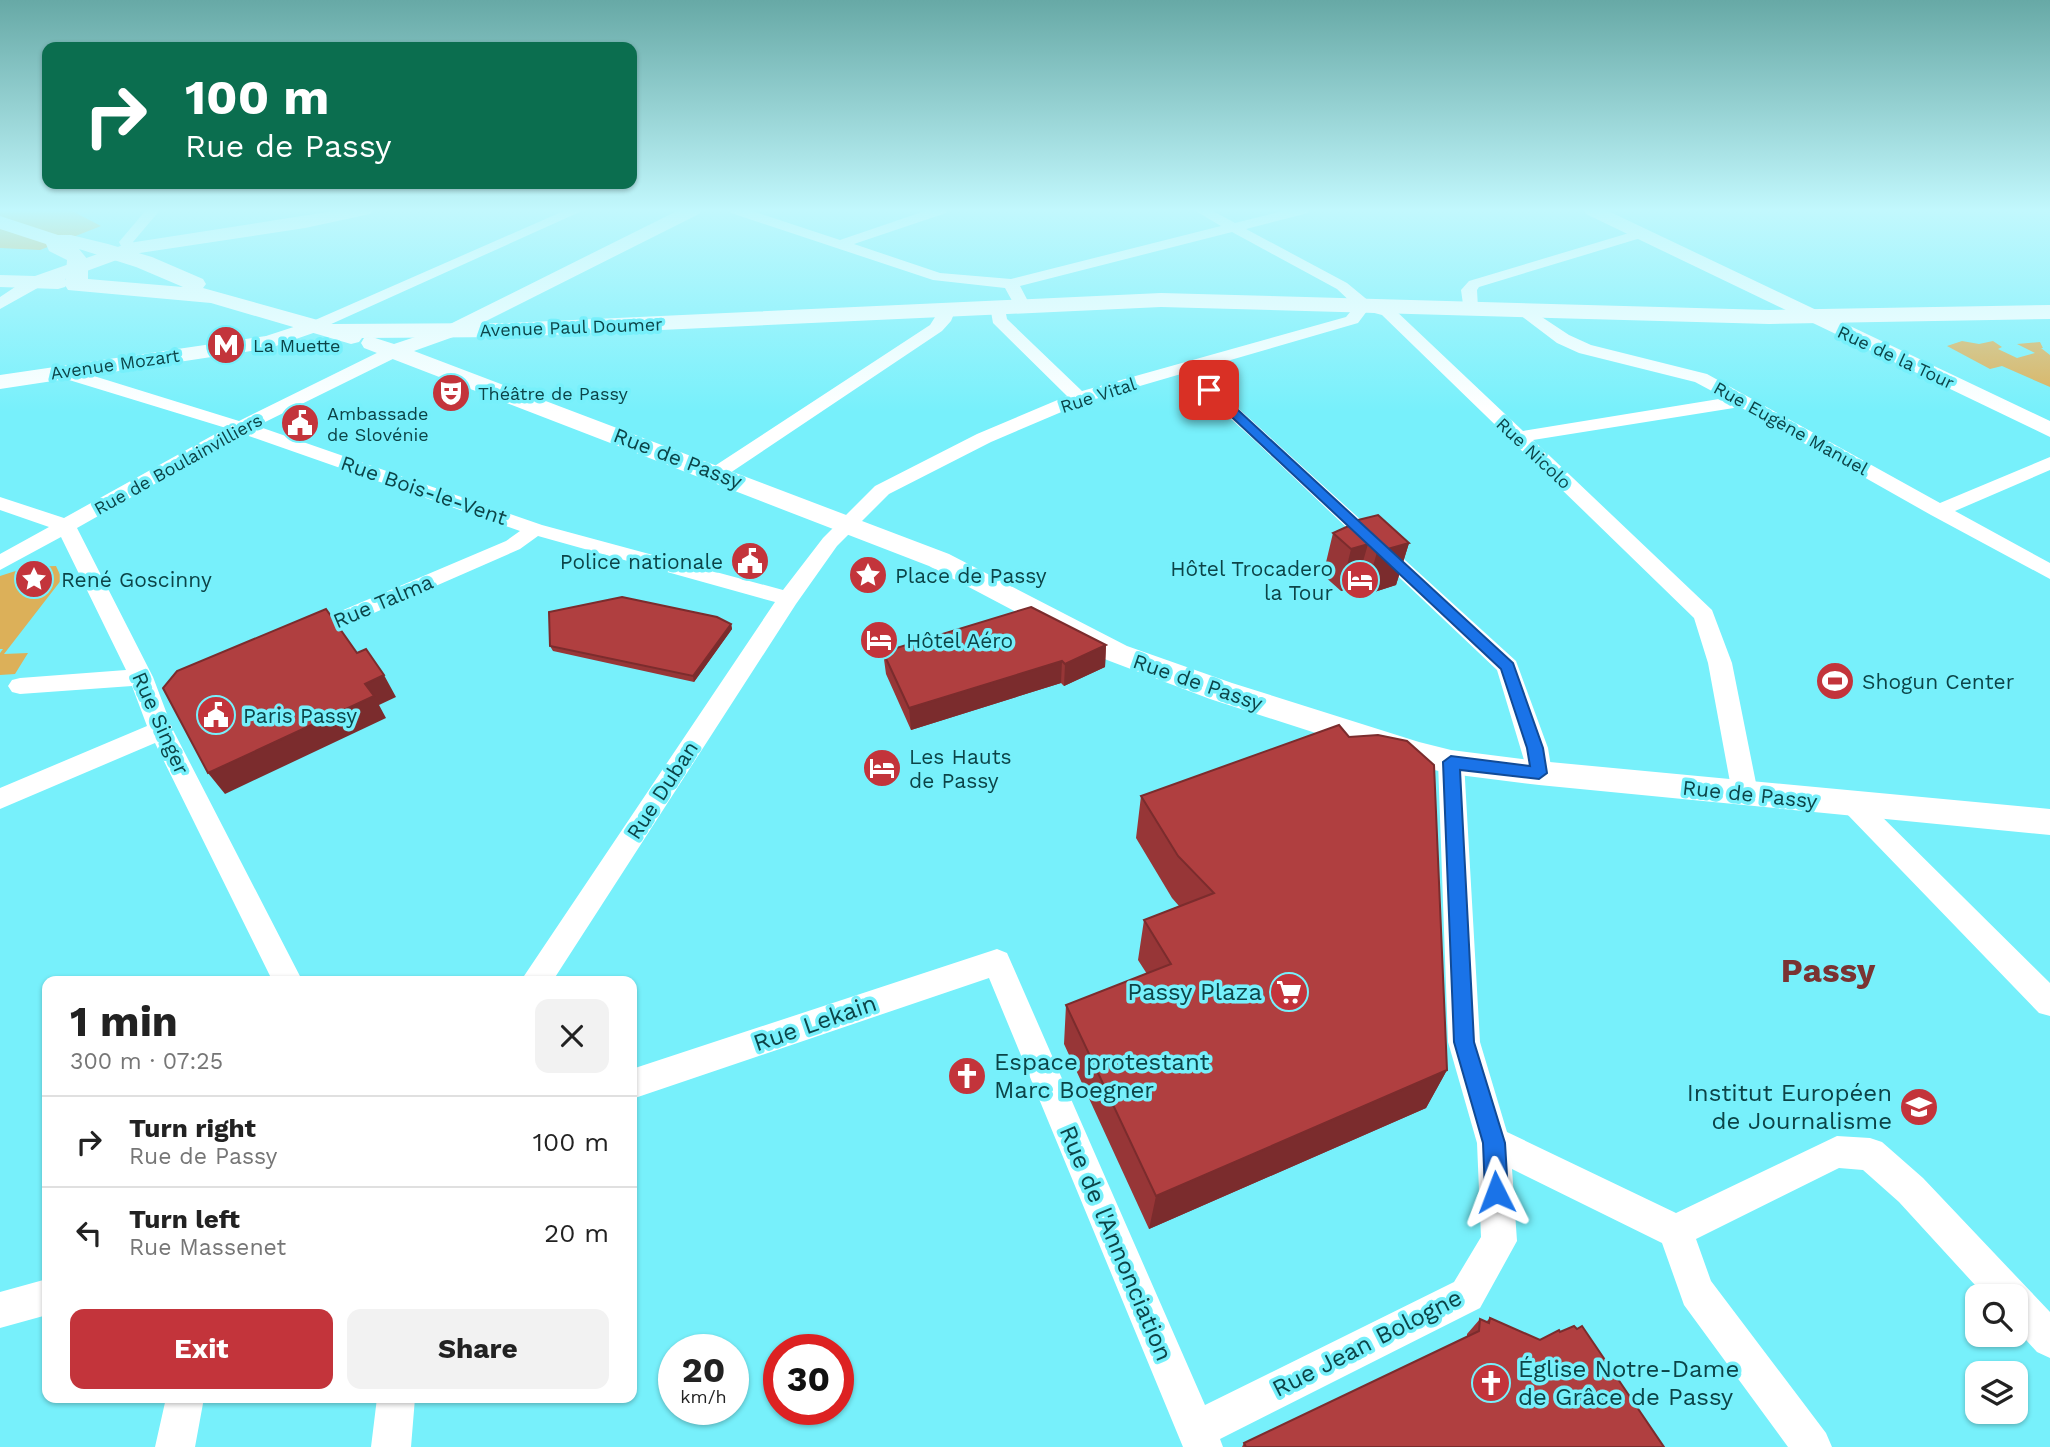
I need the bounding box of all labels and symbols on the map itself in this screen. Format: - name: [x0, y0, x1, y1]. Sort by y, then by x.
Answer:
- street label: Avenue Paul Doumer: [479, 313, 663, 341]
- street label: Rue de la Tour: [1834, 321, 1958, 393]
- metro station icon: La Muette: [205, 324, 247, 366]
- place label: La Muette: [253, 335, 340, 356]
- street label: Avenue Mozart: [49, 345, 181, 383]
- pin: [1179, 360, 1239, 420]
- theatre icon: Théâtre de Passy: [430, 372, 472, 414]
- street label: Rue Vital: [1057, 373, 1139, 417]
- street label: Rue Eugène Manuel: [1710, 377, 1872, 479]
- place label: Théâtre de Passy: [478, 383, 628, 404]
- public building icon: Ambassade de Slovénie: [279, 402, 321, 444]
- place label: Ambassade de Slovénie: [327, 403, 429, 445]
- street label: Rue de Boulainvilliers: [90, 409, 266, 519]
- street label: Rue Nicolo: [1492, 413, 1576, 493]
- street label: Rue de Passy: [610, 422, 746, 494]
- street label: Rue Bois-le-Vent: [338, 450, 511, 530]
- public building icon: Police nationale: [729, 540, 771, 582]
- place label: Police nationale: [560, 549, 723, 574]
- place icon: Place de Passy: [847, 554, 889, 596]
- place label: Hôtel Trocadero la Tour: [1170, 556, 1333, 605]
- place icon: René Goscinny: [13, 558, 55, 600]
- hotel icon: Hôtel Trocadero la Tour: [1339, 559, 1381, 601]
- place label: Place de Passy: [895, 563, 1047, 588]
- place label: René Goscinny: [61, 567, 212, 592]
- street label: Rue Talma: [329, 569, 437, 633]
- hotel icon: Hôtel Aéro: [858, 619, 900, 661]
- place label: Hôtel Aéro: [906, 628, 1013, 653]
- street label: Rue de Passy: [1130, 648, 1266, 716]
- sports icon: Shogun Center: [1814, 660, 1856, 702]
- street label: Rue Singer: [127, 668, 195, 779]
- place label: Shogun Center: [1862, 669, 2015, 694]
- public building icon: Paris Passy: [195, 694, 237, 736]
- place label: Paris Passy: [243, 703, 357, 728]
- street label: Rue Duban: [621, 736, 703, 844]
- place label: Les Hauts de Passy: [909, 744, 1012, 793]
- hotel icon: Les Hauts de Passy: [861, 747, 903, 789]
- street label: Rue de Passy: [1681, 774, 1819, 814]
- district label: Passy: [1781, 951, 1876, 990]
- supermarket icon: Passy Plaza: [1268, 971, 1310, 1013]
- place label: Passy Plaza: [1127, 978, 1262, 1006]
- street label: Rue Lekain: [750, 989, 880, 1057]
- place label: Espace protestant Marc Boegner: [994, 1048, 1210, 1104]
- church icon: Espace protestant Marc Boegner: [946, 1055, 988, 1097]
- place label: Institut Européen de Journalisme: [1687, 1079, 1892, 1135]
- school or university icon: Institut Européen de Journalisme: [1898, 1086, 1940, 1128]
- street label: Rue de l'Annonciation: [1054, 1121, 1178, 1365]
- position arrow: [1459, 1155, 1533, 1229]
- street label: Rue Jean Bologne: [1267, 1283, 1467, 1403]
- speed limit sign: 30: [763, 1334, 854, 1425]
- place label: Église Notre-Dame de Grâce de Passy: [1518, 1355, 1739, 1411]
- church icon: Église Notre-Dame de Grâce de Passy: [1470, 1362, 1512, 1404]

